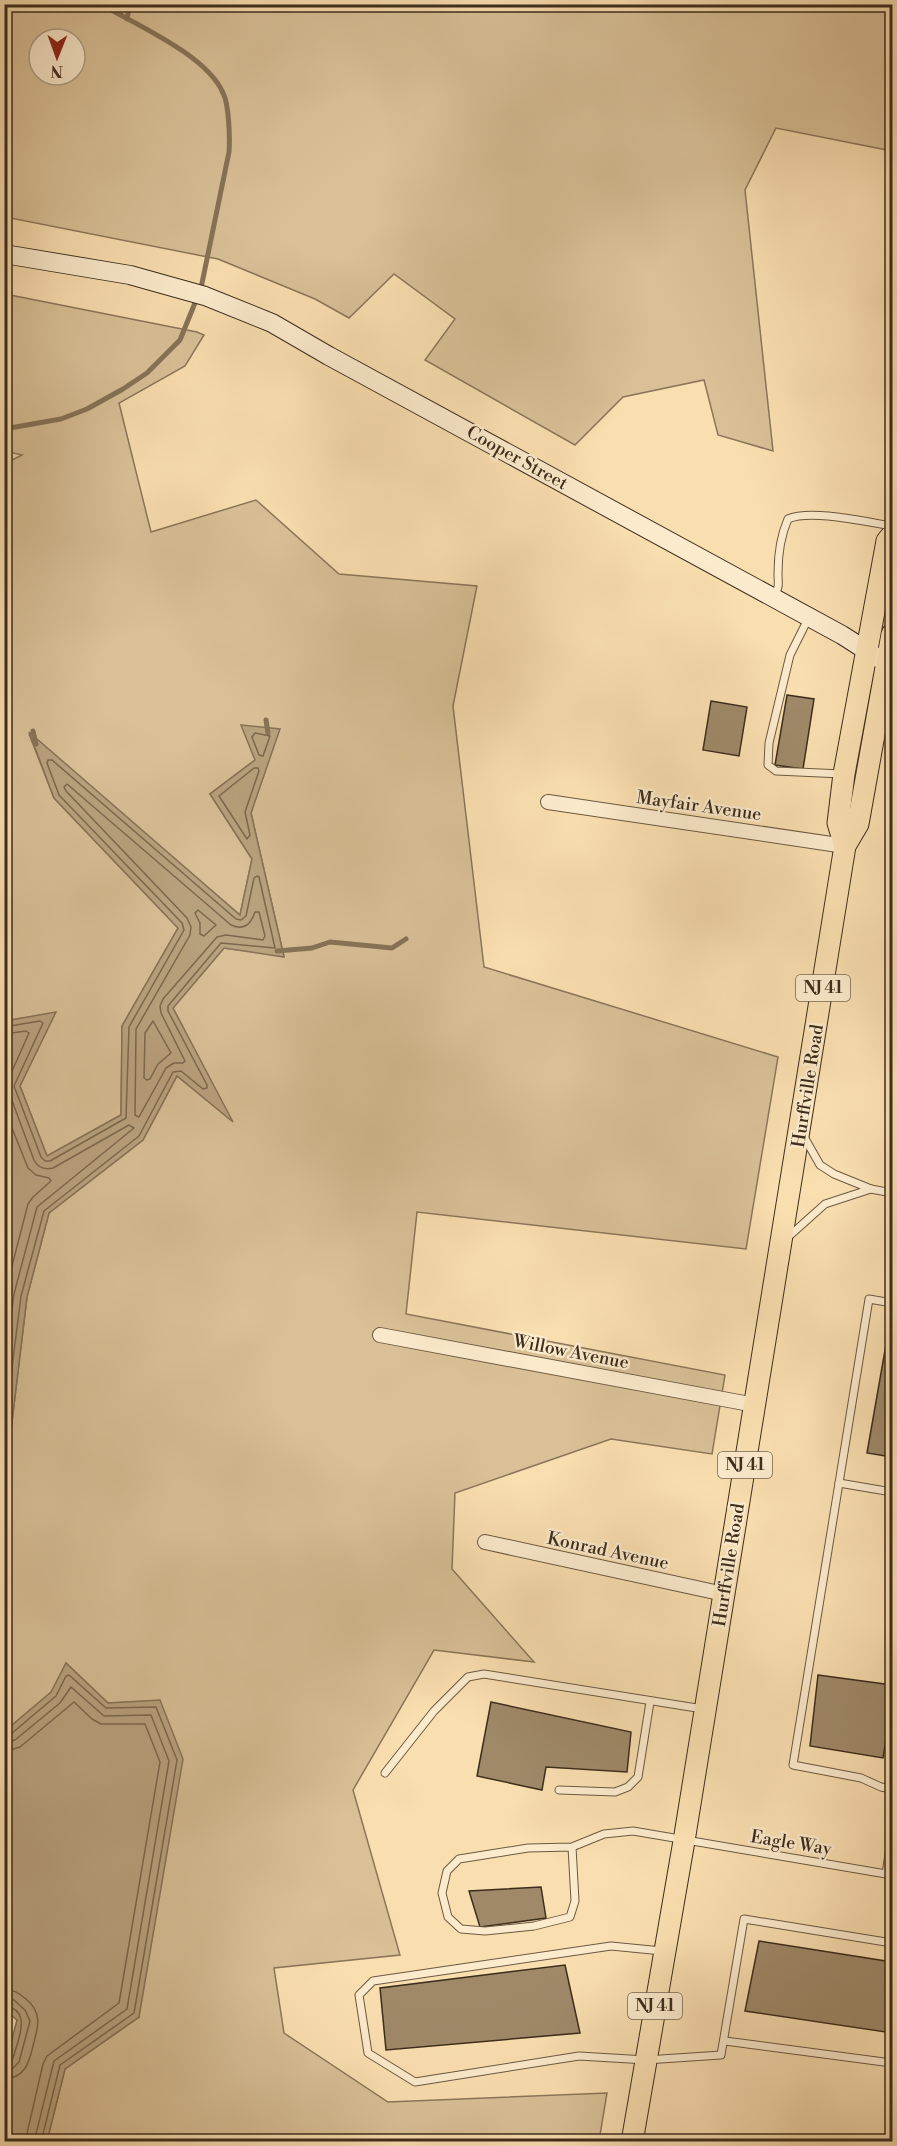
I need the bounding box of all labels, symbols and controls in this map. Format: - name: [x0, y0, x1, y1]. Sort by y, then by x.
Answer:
- north arrow: [27, 27, 87, 87]
- text: N: [50, 61, 63, 81]
- street label: Cooper Street: [462, 421, 572, 496]
- street label: Mayfair Avenue: [635, 786, 763, 826]
- road number: NJ 41: [796, 975, 850, 1001]
- street label: Hurffville Road: [787, 1022, 829, 1149]
- street label: Willow Avenue: [510, 1329, 631, 1374]
- road number: NJ 41: [718, 1452, 772, 1478]
- street label: Hurffville Road: [708, 1501, 750, 1628]
- street label: Konrad Avenue: [545, 1527, 671, 1575]
- street label: Eagle Way: [749, 1825, 833, 1861]
- road number: NJ 41: [628, 1993, 682, 2019]

